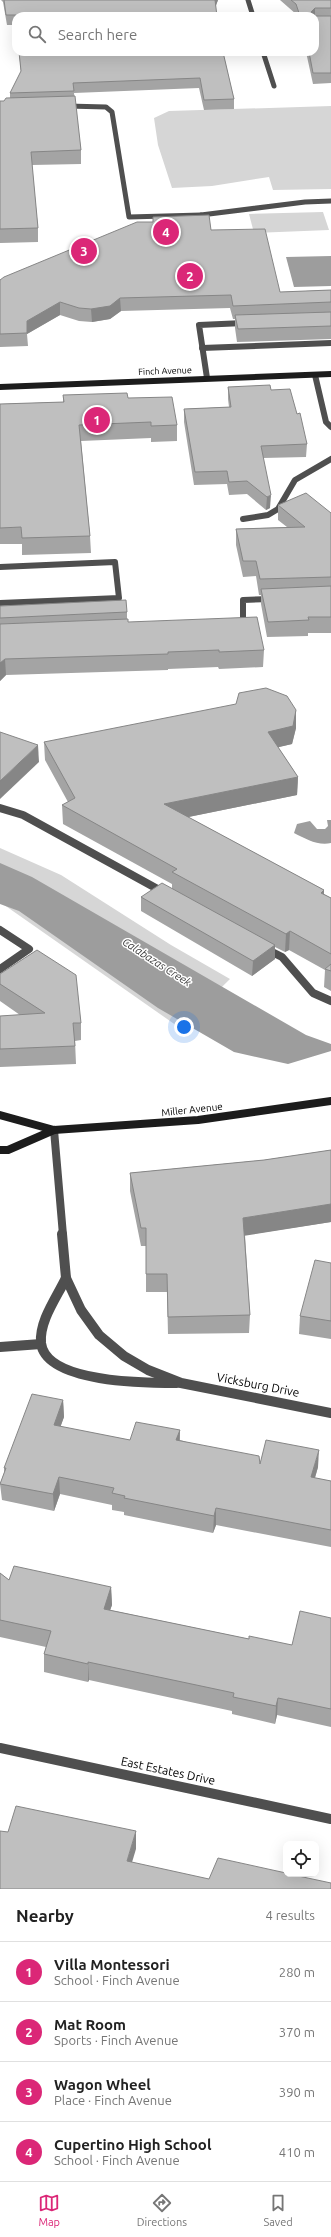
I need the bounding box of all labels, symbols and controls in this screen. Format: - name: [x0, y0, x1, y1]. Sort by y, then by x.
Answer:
- search box: [12, 12, 319, 56]
- icon: search: [26, 23, 48, 45]
- text: Search here: [58, 26, 137, 43]
- pin: 4: [153, 217, 179, 247]
- pin: 3: [71, 236, 97, 266]
- pin: 2: [177, 261, 203, 291]
- street label: Finch Avenue: [138, 365, 192, 377]
- pin: 1: [84, 405, 110, 435]
- water label: Calabazas Creek: [121, 935, 194, 989]
- your location: [174, 1017, 194, 1037]
- street label: Miller Avenue: [161, 1101, 223, 1118]
- street label: Vicksburg Drive: [216, 1370, 301, 1399]
- street label: East Estates Drive: [120, 1754, 216, 1787]
- map controls: [283, 1841, 319, 1877]
- button: locate: [283, 1841, 319, 1877]
- text: Nearby: [16, 1906, 74, 1925]
- text: 4 results: [265, 1908, 315, 1922]
- text: Villa Montessori: [54, 1956, 170, 1973]
- text: 1: [25, 1965, 33, 1979]
- text: 280 m: [279, 1965, 315, 1979]
- text: School · Finch Avenue: [54, 1973, 180, 1987]
- text: Mat Room: [54, 2016, 126, 2033]
- text: 2: [25, 2025, 33, 2039]
- text: 370 m: [279, 2025, 315, 2039]
- text: Sports · Finch Avenue: [54, 2033, 179, 2047]
- text: Wagon Wheel: [54, 2076, 151, 2093]
- text: 3: [25, 2085, 33, 2099]
- text: 390 m: [279, 2085, 315, 2099]
- text: Place · Finch Avenue: [54, 2093, 172, 2107]
- text: Cupertino High School: [54, 2136, 211, 2153]
- text: 4: [25, 2145, 33, 2159]
- text: 410 m: [279, 2145, 315, 2159]
- text: School · Finch Avenue: [54, 2153, 180, 2167]
- tab: Map: [38, 2192, 60, 2228]
- tab: Directions: [137, 2192, 187, 2228]
- tab: Saved: [263, 2192, 293, 2228]

